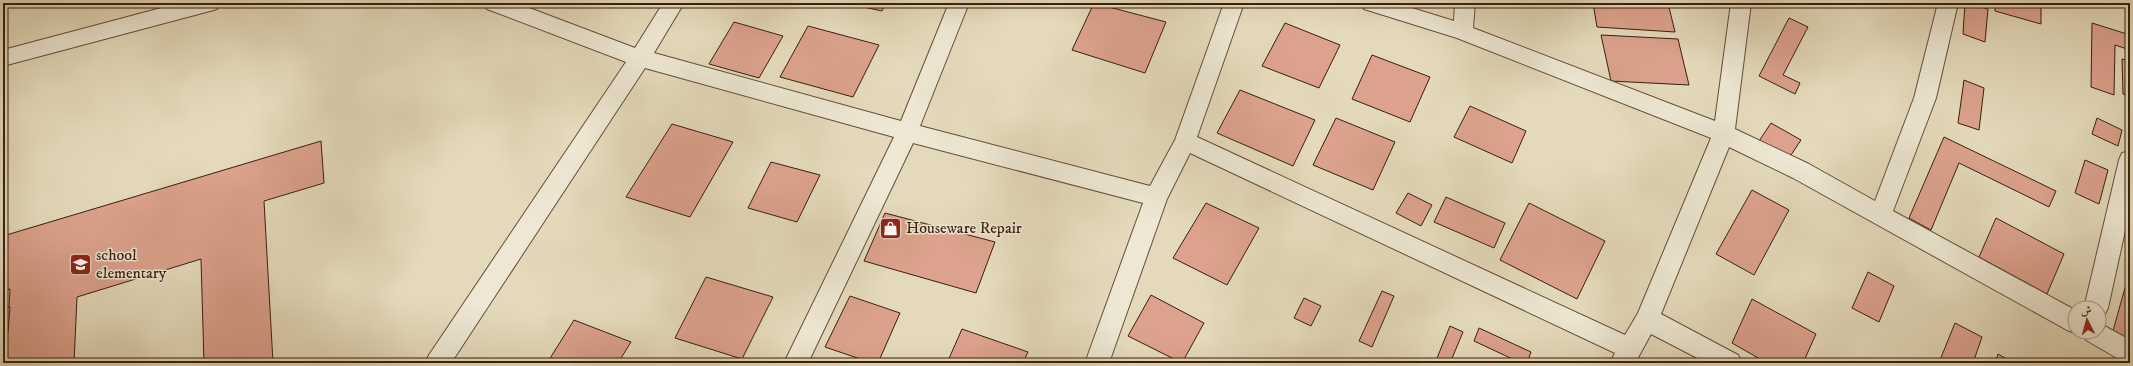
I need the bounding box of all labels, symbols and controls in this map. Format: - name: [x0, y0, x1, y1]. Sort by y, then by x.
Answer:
- shop icon: Houseware Repair: [877, 215, 903, 241]
- place label: Houseware Repair: [906, 218, 1022, 238]
- place label: school elementary: [96, 245, 167, 283]
- school or university icon: school elementary: [68, 251, 94, 277]
- north arrow: [2067, 300, 2107, 340]
- text: ش: [2080, 304, 2092, 319]

